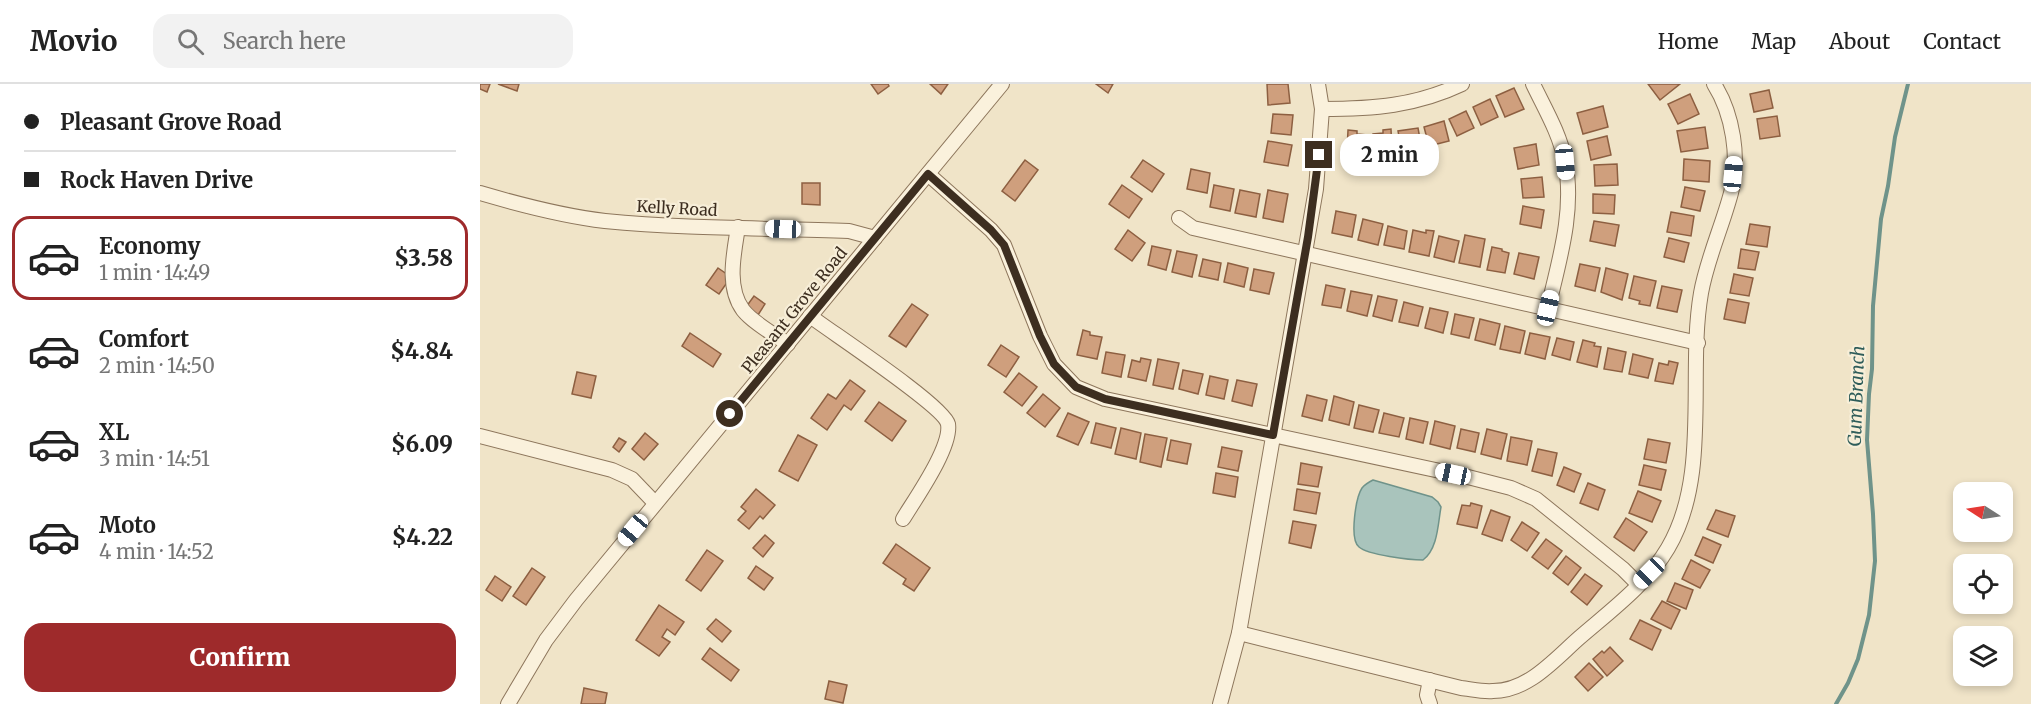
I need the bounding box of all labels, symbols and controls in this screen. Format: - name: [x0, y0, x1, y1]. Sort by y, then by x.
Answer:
- search box: [153, 14, 573, 68]
- text: Movio: [30, 23, 117, 59]
- icon: search: [174, 25, 207, 58]
- text: Search here: [222, 27, 346, 55]
- text: Home: [1658, 28, 1718, 55]
- text: Map: [1751, 28, 1796, 55]
- text: About: [1829, 28, 1890, 55]
- text: Contact: [1923, 28, 2001, 55]
- text: Pleasant Grove Road: [60, 108, 282, 136]
- callout: 2 min: [1340, 134, 1439, 176]
- route end: [1305, 141, 1332, 168]
- text: 2 min: [1361, 142, 1418, 167]
- car: [1554, 143, 1576, 181]
- car: [1722, 155, 1744, 193]
- text: Rock Haven Drive: [60, 166, 253, 194]
- street label: Kelly Road: [636, 196, 718, 220]
- car: [765, 219, 801, 239]
- icon: car: [27, 231, 81, 285]
- text: Economy: [99, 232, 200, 260]
- street label: Pleasant Grove Road: [737, 243, 851, 377]
- text: $3.58: [394, 244, 453, 272]
- text: 1 min · 14:49: [99, 260, 210, 285]
- car: [1535, 288, 1561, 328]
- icon: car: [27, 324, 81, 378]
- text: Comfort: [99, 325, 189, 353]
- text: $4.84: [390, 337, 453, 365]
- water label: Gum Branch: [1843, 345, 1869, 447]
- text: 2 min · 14:50: [99, 353, 215, 378]
- route start: [716, 400, 743, 427]
- icon: car: [27, 417, 81, 471]
- text: XL: [99, 418, 129, 446]
- text: $6.09: [391, 430, 453, 458]
- text: 3 min · 14:51: [99, 446, 210, 471]
- car: [1434, 461, 1472, 487]
- north arrow: [1953, 482, 2013, 542]
- map controls: [1953, 482, 2013, 686]
- icon: car: [27, 510, 81, 564]
- car: [615, 510, 651, 550]
- text: Moto: [99, 511, 156, 539]
- text: $4.22: [392, 523, 453, 551]
- text: 4 min · 14:52: [99, 539, 214, 564]
- car: [1630, 554, 1668, 592]
- button: locate: [1953, 554, 2013, 614]
- button: Confirm: [24, 623, 456, 692]
- button: layers: [1953, 626, 2013, 686]

